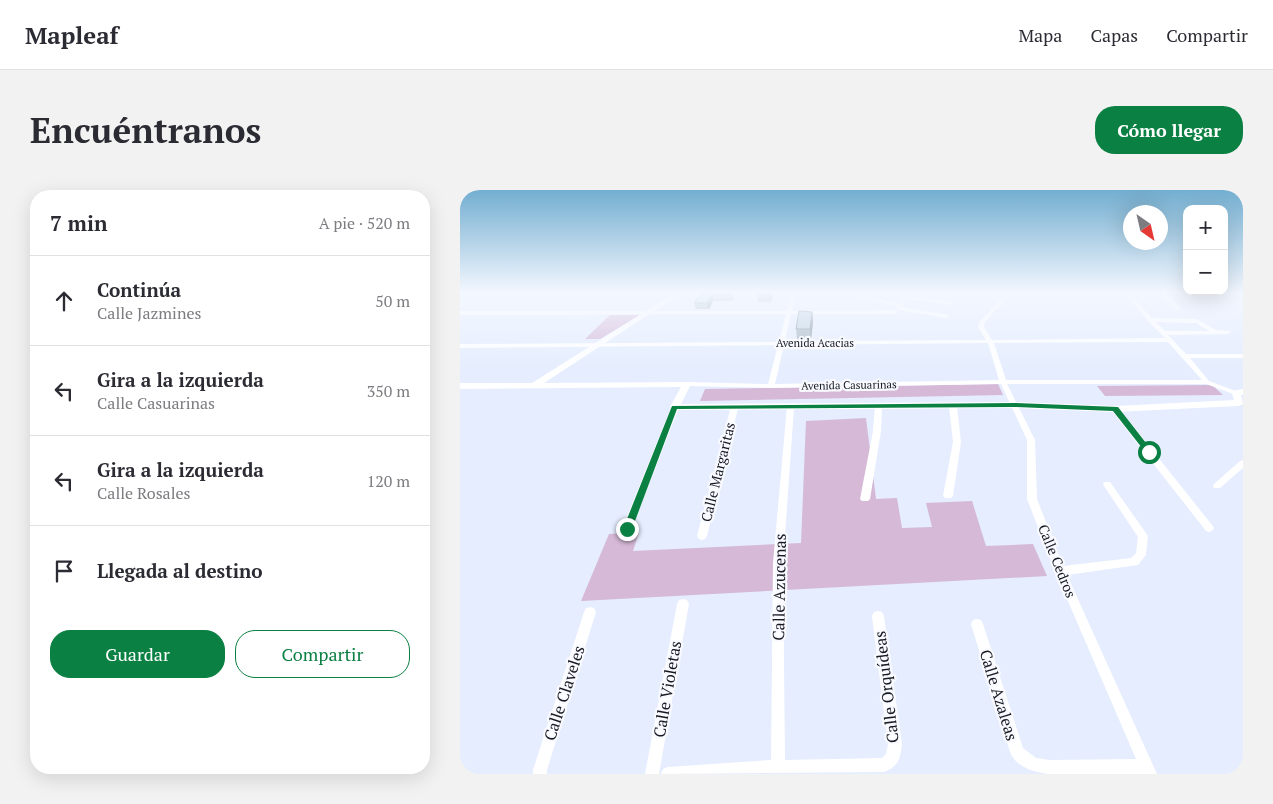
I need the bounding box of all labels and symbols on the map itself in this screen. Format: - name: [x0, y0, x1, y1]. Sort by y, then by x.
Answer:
- north arrow: [1123, 205, 1168, 250]
- street label: Avenida Acacias: [776, 336, 854, 350]
- street label: Avenida Casuarinas: [801, 377, 897, 393]
- street label: Calle Margaritas: [696, 420, 739, 524]
- route start: [1138, 441, 1161, 464]
- route end: [616, 518, 639, 541]
- street label: Calle Cedros: [1034, 521, 1081, 600]
- street label: Calle Azucenas: [767, 533, 791, 641]
- street label: Calle Orquídeas: [868, 630, 904, 744]
- street label: Calle Violetas: [648, 639, 686, 739]
- street label: Calle Claveles: [538, 643, 590, 743]
- street label: Calle Azaleas: [975, 647, 1023, 743]

